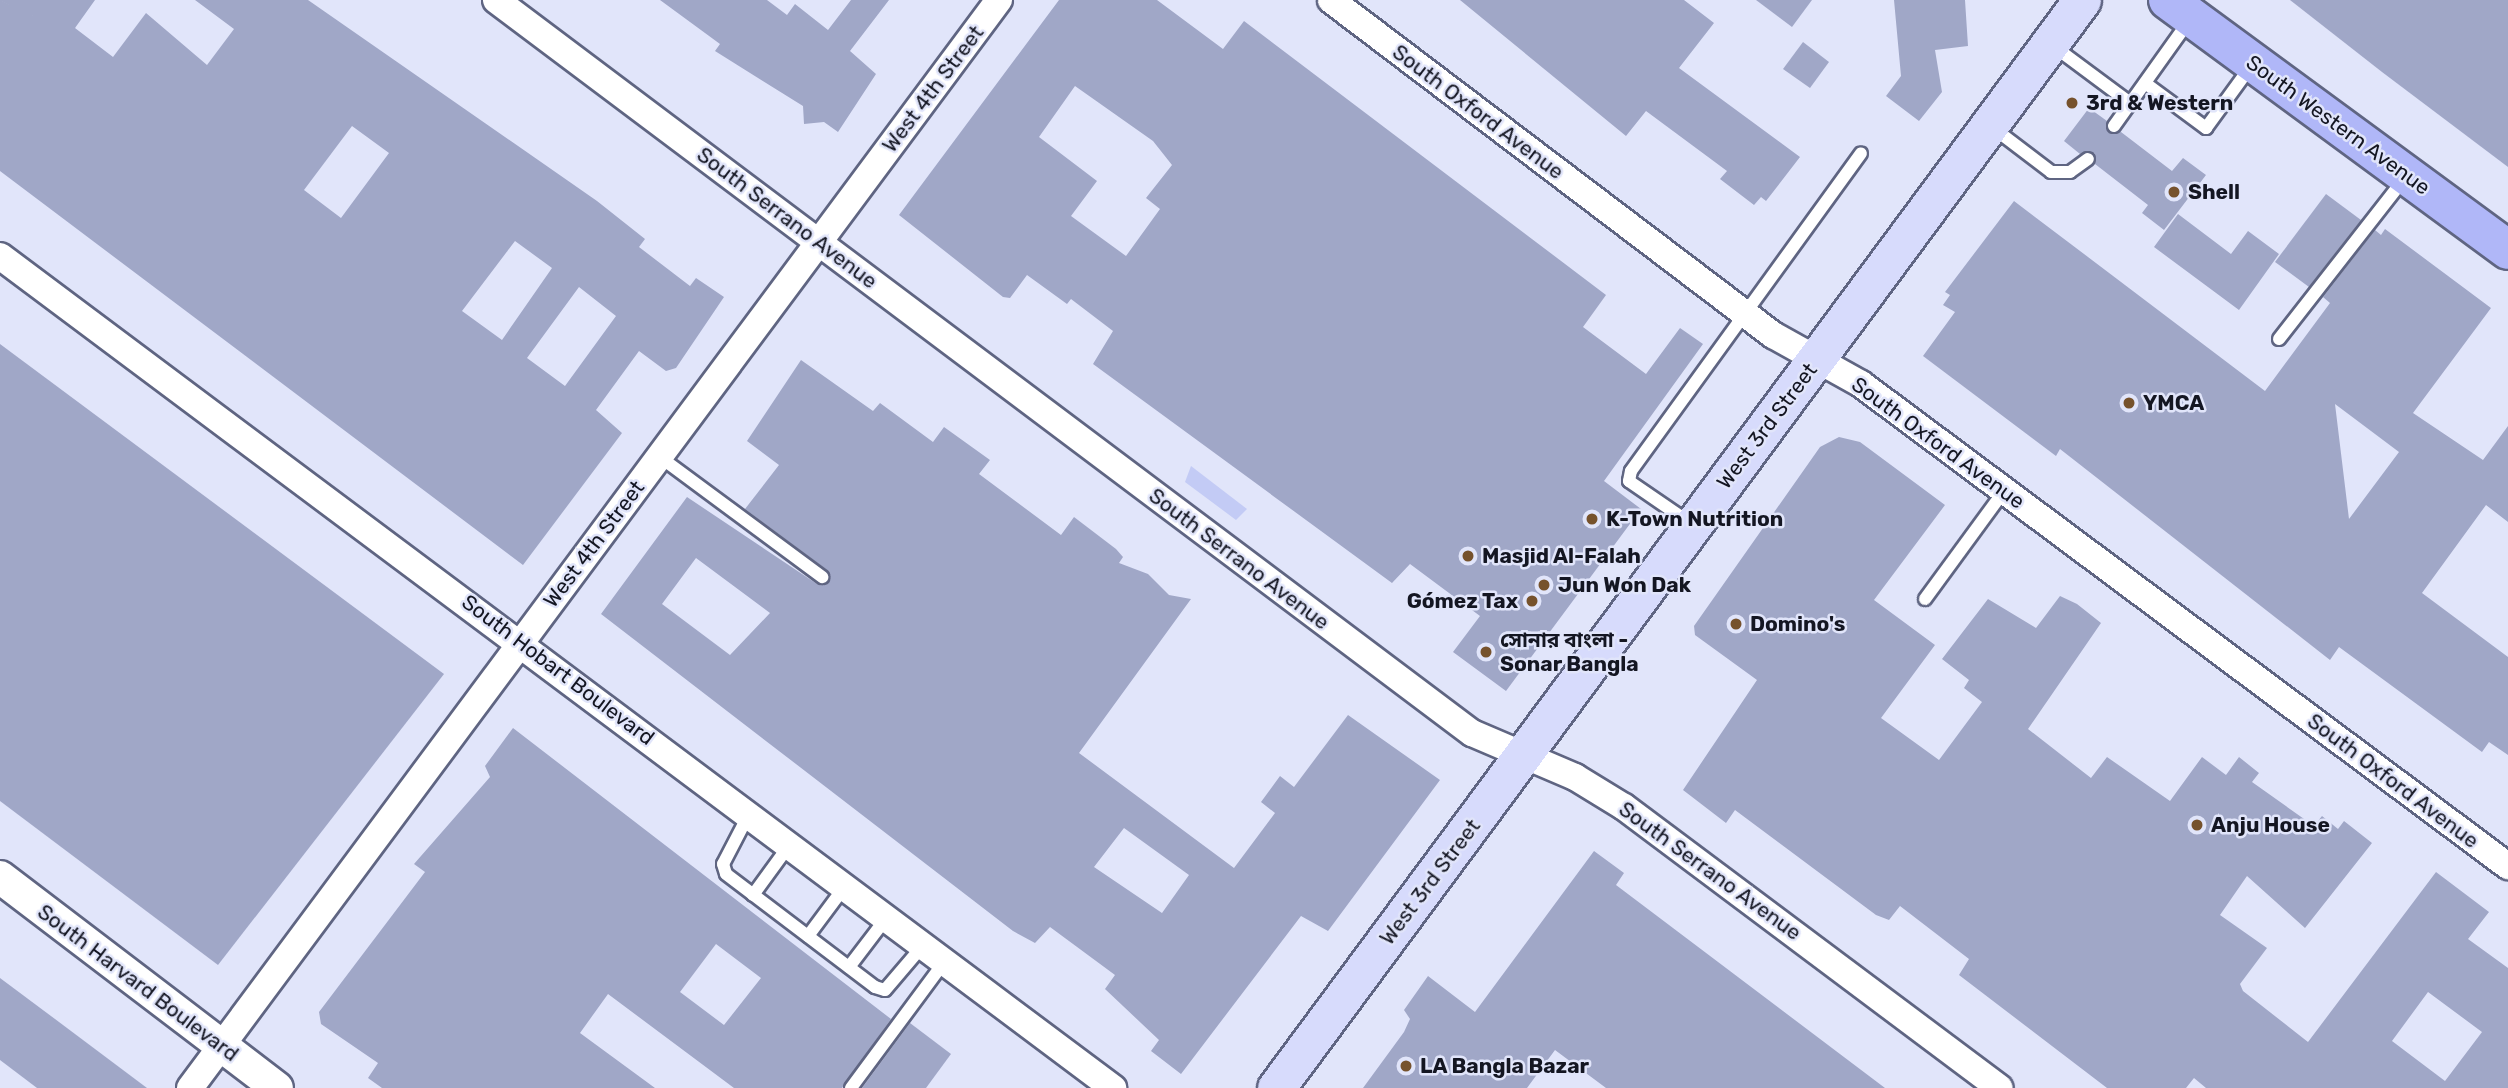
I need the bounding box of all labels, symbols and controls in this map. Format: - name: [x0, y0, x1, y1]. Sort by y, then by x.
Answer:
- street label: West 4th Street: [877, 21, 989, 157]
- street label: South Oxford Avenue: [1387, 39, 1569, 185]
- street label: South Western Avenue: [2241, 50, 2435, 200]
- place label: 3rd & Western: [2086, 90, 2233, 116]
- marker: 3rd & Western: [2064, 95, 2080, 111]
- street label: South Serrano Avenue: [692, 142, 882, 294]
- place label: Shell: [2188, 179, 2240, 205]
- marker: Shell: [2166, 184, 2182, 200]
- street label: West 3rd Street: [1712, 358, 1822, 494]
- street label: South Oxford Avenue: [1846, 372, 2030, 514]
- place label: YMCA: [2143, 390, 2204, 416]
- marker: YMCA: [2121, 395, 2137, 411]
- street label: West 4th Street: [538, 476, 650, 612]
- street label: South Serrano Avenue: [1144, 483, 1334, 635]
- place label: K-Town Nutrition: [1606, 506, 1783, 532]
- marker: K-Town Nutrition: [1584, 511, 1600, 527]
- place label: Masjid Al-Falah: [1482, 543, 1641, 569]
- marker: Masjid Al-Falah: [1460, 548, 1476, 564]
- place label: Jun Won Dak: [1558, 572, 1691, 598]
- marker: Jun Won Dak: [1536, 577, 1552, 593]
- place label: Gómez Tax: [1406, 588, 1518, 614]
- street label: South Hobart Boulevard: [457, 589, 659, 751]
- marker: Gómez Tax: [1524, 593, 1540, 609]
- place label: Domino's: [1750, 611, 1845, 637]
- marker: Domino's: [1728, 616, 1744, 632]
- place label: সোনার বাংলা - Sonar Bangla: [1500, 627, 1639, 677]
- marker: সোনার বাংলা - Sonar Bangla: [1478, 644, 1494, 660]
- street label: South Oxford Avenue: [2302, 708, 2484, 854]
- street label: South Serrano Avenue: [1614, 796, 1806, 946]
- place label: Anju House: [2211, 812, 2330, 838]
- street label: West 3rd Street: [1375, 814, 1485, 950]
- marker: Anju House: [2189, 817, 2205, 833]
- street label: South Harvard Boulevard: [33, 899, 243, 1067]
- place label: LA Bangla Bazar: [1420, 1053, 1590, 1079]
- marker: LA Bangla Bazar: [1398, 1058, 1414, 1074]

